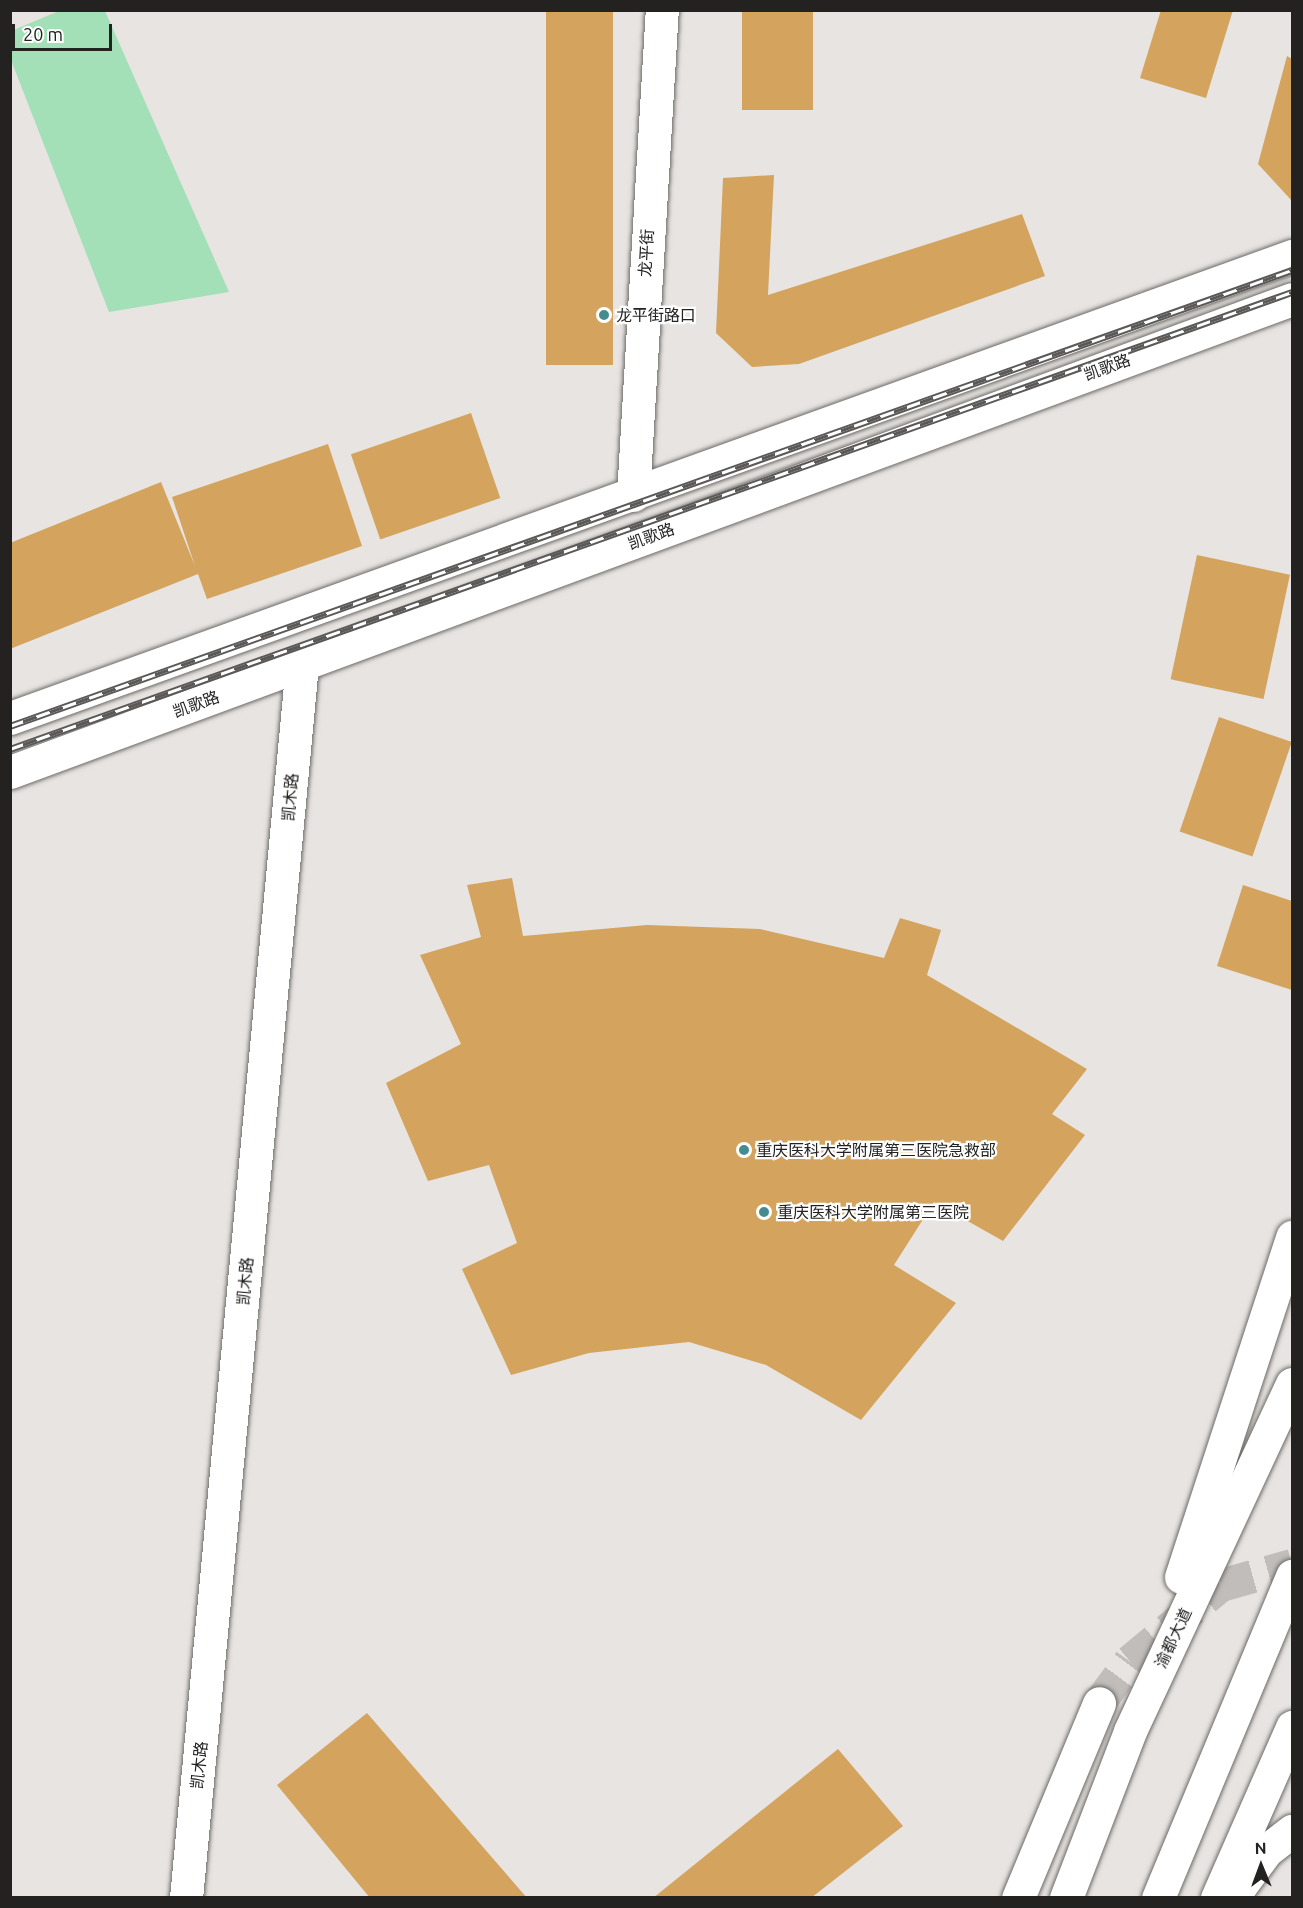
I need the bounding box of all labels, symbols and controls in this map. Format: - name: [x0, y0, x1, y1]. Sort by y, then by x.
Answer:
- scale bar: [15, 12, 116, 50]
- text: 20 m: [23, 24, 63, 44]
- street label: 龙平街: [635, 229, 657, 277]
- place label: 龙平街路口: [616, 305, 696, 325]
- marker: 龙平街路口: [597, 308, 611, 322]
- street label: 凯歌路: [1081, 350, 1133, 384]
- street label: 凯歌路: [625, 519, 677, 553]
- street label: 凯歌路: [170, 687, 222, 721]
- street label: 凯木路: [278, 772, 302, 822]
- place label: 重庆医科大学附属第三医院急救部: [756, 1140, 996, 1160]
- marker: 重庆医科大学附属第三医院急救部: [737, 1143, 751, 1157]
- place label: 重庆医科大学附属第三医院: [777, 1202, 969, 1222]
- marker: 重庆医科大学附属第三医院: [755, 1203, 773, 1221]
- street label: 凯木路: [233, 1256, 257, 1306]
- street label: 渝都大道: [1151, 1605, 1195, 1671]
- street label: 凯木路: [187, 1740, 211, 1790]
- north arrow: [1231, 1836, 1291, 1896]
- text: N: [1255, 1839, 1267, 1857]

